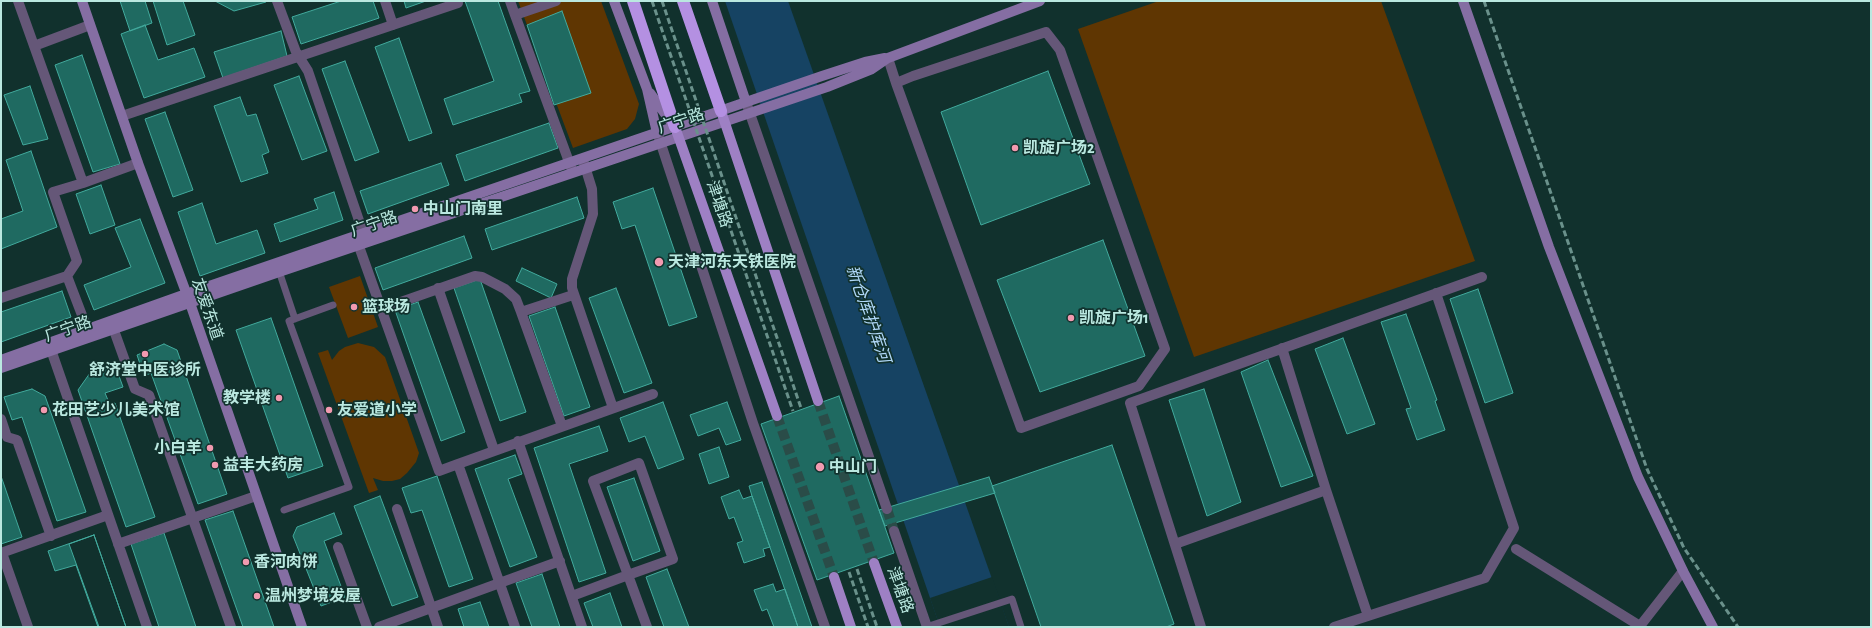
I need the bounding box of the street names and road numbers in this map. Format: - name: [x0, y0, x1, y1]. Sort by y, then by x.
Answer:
- street label: 广宁路: [655, 104, 707, 138]
- street label: 津塘路: [702, 178, 736, 230]
- street label: 广宁路: [348, 207, 400, 241]
- street label: 友爱东道: [188, 276, 226, 342]
- street label: 广宁路: [42, 312, 94, 346]
- street label: 津塘路: [883, 564, 917, 616]

